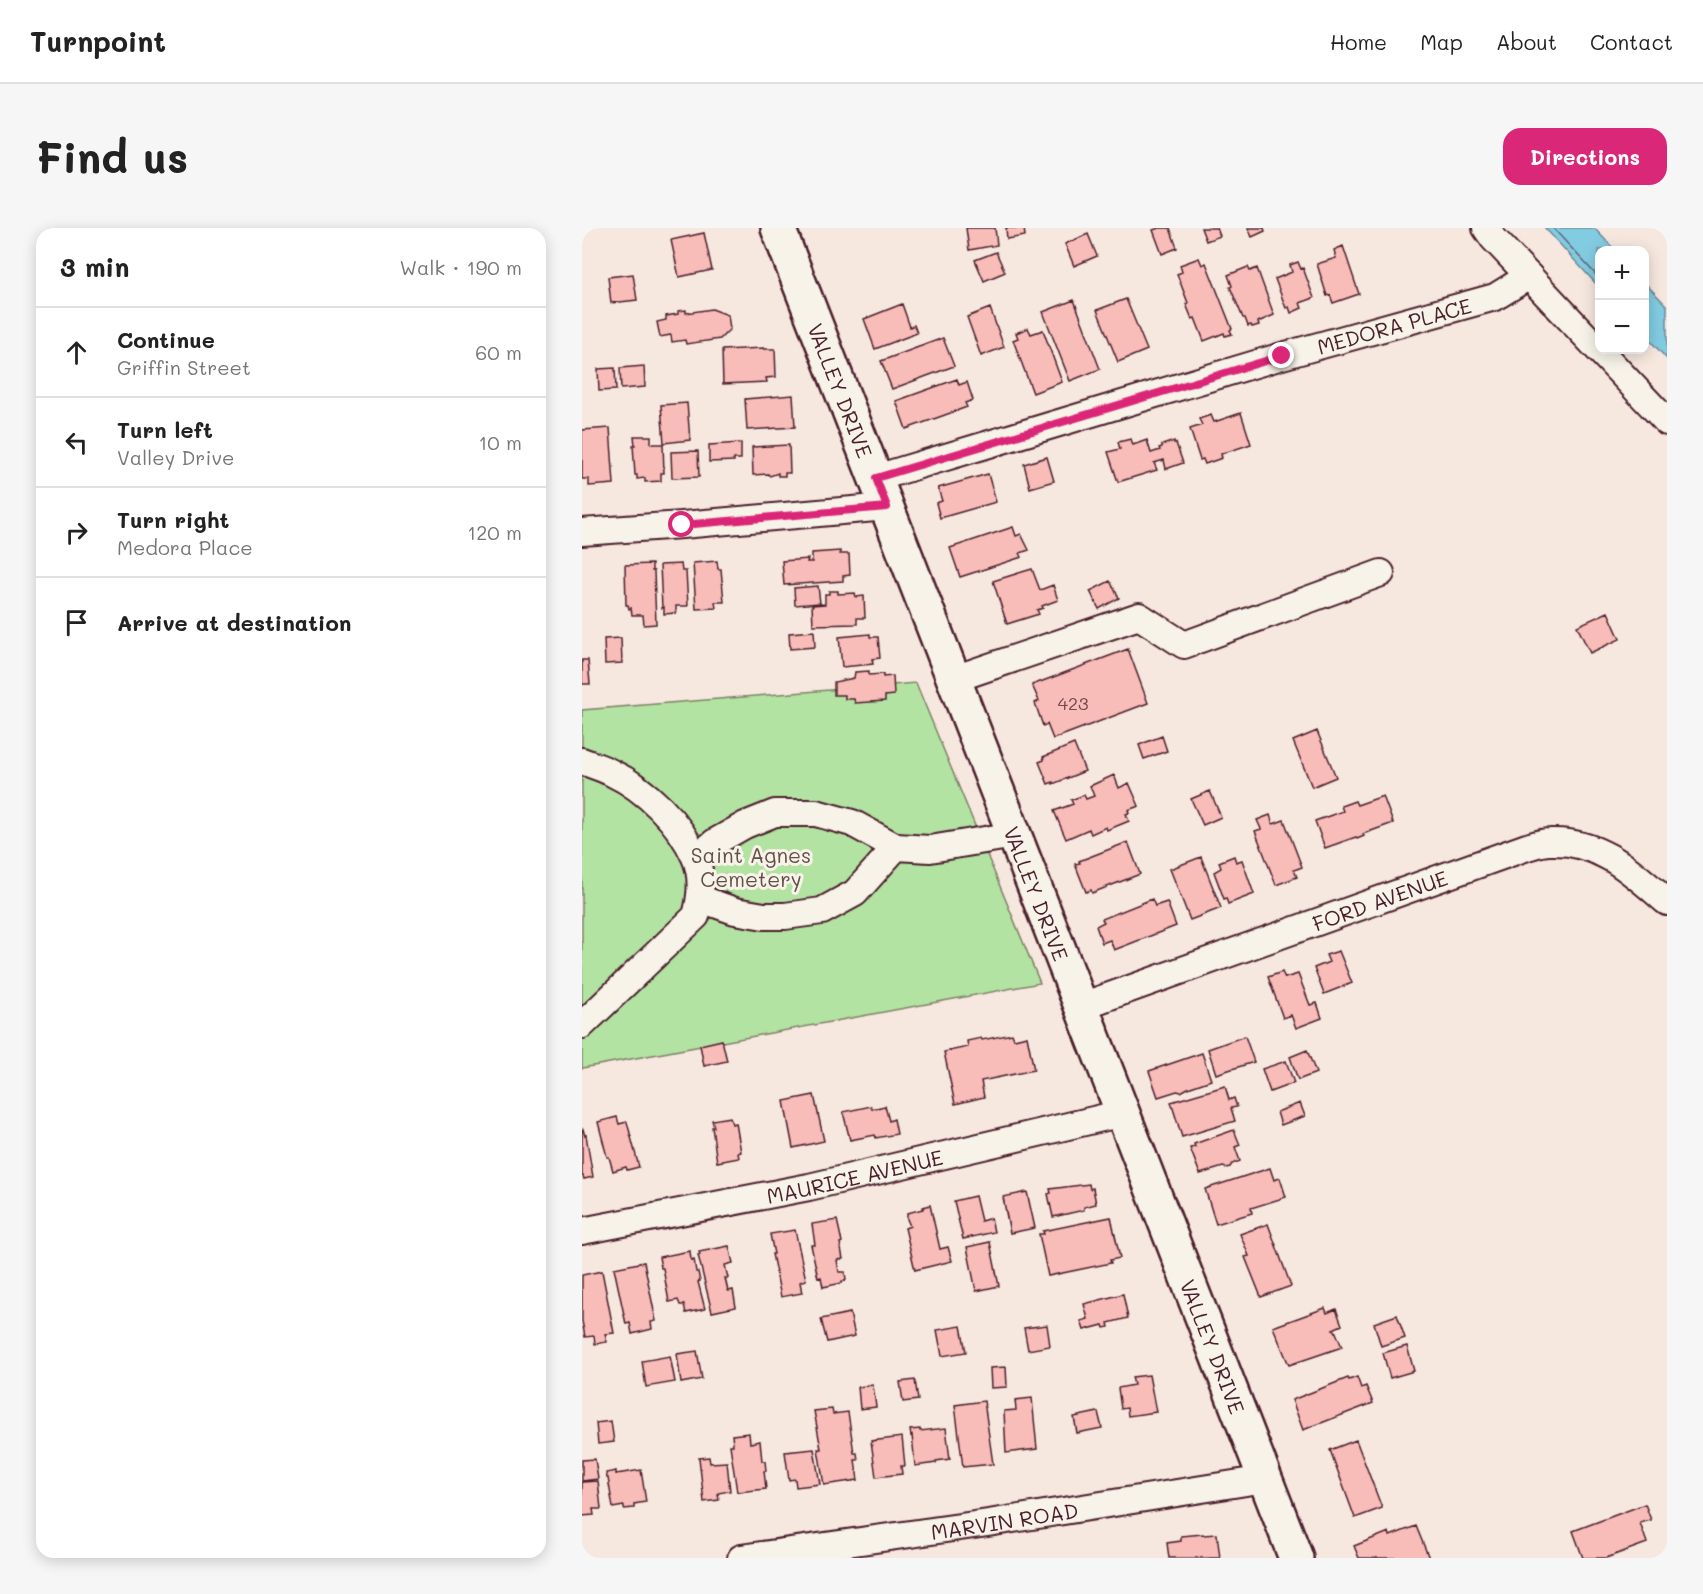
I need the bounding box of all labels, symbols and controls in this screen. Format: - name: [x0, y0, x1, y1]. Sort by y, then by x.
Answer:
- text: Turnpoint: [30, 23, 166, 59]
- text: Home: [1330, 28, 1387, 55]
- text: Map: [1420, 28, 1463, 55]
- text: About: [1496, 28, 1557, 55]
- text: Contact: [1590, 28, 1673, 55]
- button: Directions: [1503, 128, 1667, 185]
- text: Find us: [36, 129, 188, 184]
- map controls: [1595, 246, 1649, 354]
- button: +: [1595, 246, 1649, 300]
- text: 3 min: [60, 250, 129, 284]
- text: Walk · 190 m: [399, 254, 522, 280]
- street label: MEDORA PLACE: [1314, 291, 1474, 359]
- button: −: [1595, 300, 1649, 354]
- street label: VALLEY DRIVE: [803, 319, 880, 461]
- text: Continue: [117, 325, 215, 354]
- icon: ahead: [60, 336, 93, 369]
- text: 60 m: [475, 339, 522, 365]
- route end: [1268, 342, 1294, 368]
- text: Griffin Street: [117, 354, 251, 380]
- text: Turn left: [117, 415, 213, 444]
- icon: left: [60, 426, 93, 459]
- text: 10 m: [478, 429, 522, 455]
- text: Valley Drive: [117, 444, 234, 470]
- text: Turn right: [117, 505, 229, 534]
- route start: [668, 511, 694, 537]
- icon: right: [60, 516, 93, 549]
- text: 120 m: [467, 519, 522, 545]
- text: Medora Place: [117, 534, 253, 560]
- icon: arrive: [60, 606, 93, 639]
- text: Arrive at destination: [117, 608, 352, 637]
- house number: 423: [1057, 691, 1089, 715]
- street label: VALLEY DRIVE: [999, 822, 1076, 964]
- park label: Saint Agnes Cemetery: [691, 841, 811, 892]
- street label: FORD AVENUE: [1308, 863, 1451, 936]
- street label: MAURICE AVENUE: [764, 1142, 945, 1209]
- street label: VALLEY DRIVE: [1175, 1275, 1252, 1417]
- street label: MARVIN ROAD: [929, 1495, 1080, 1544]

